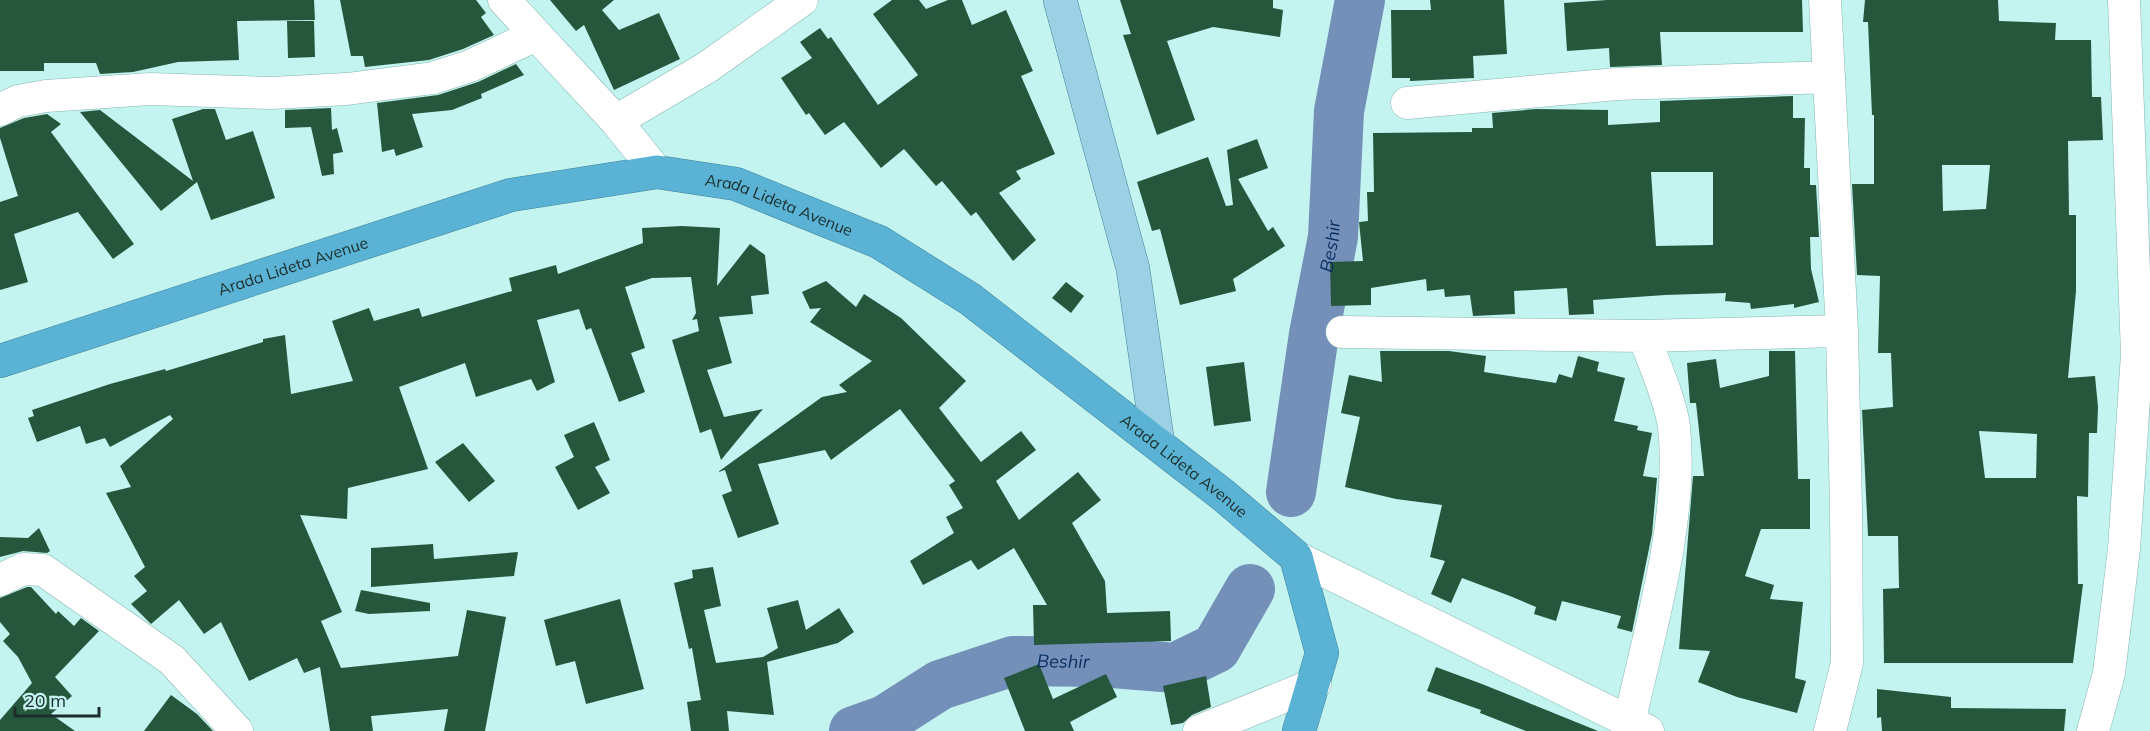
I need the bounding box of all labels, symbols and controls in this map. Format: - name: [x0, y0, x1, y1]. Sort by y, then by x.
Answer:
- street label: Arada Lideta Avenue: [704, 169, 856, 240]
- water label: Beshir: [1314, 218, 1345, 274]
- street label: Arada Lideta Avenue: [215, 232, 370, 300]
- street label: Arada Lideta Avenue: [1116, 409, 1252, 522]
- water label: Beshir: [1037, 649, 1091, 673]
- scale bar: [15, 680, 99, 718]
- text: 20 m: [24, 689, 66, 712]

